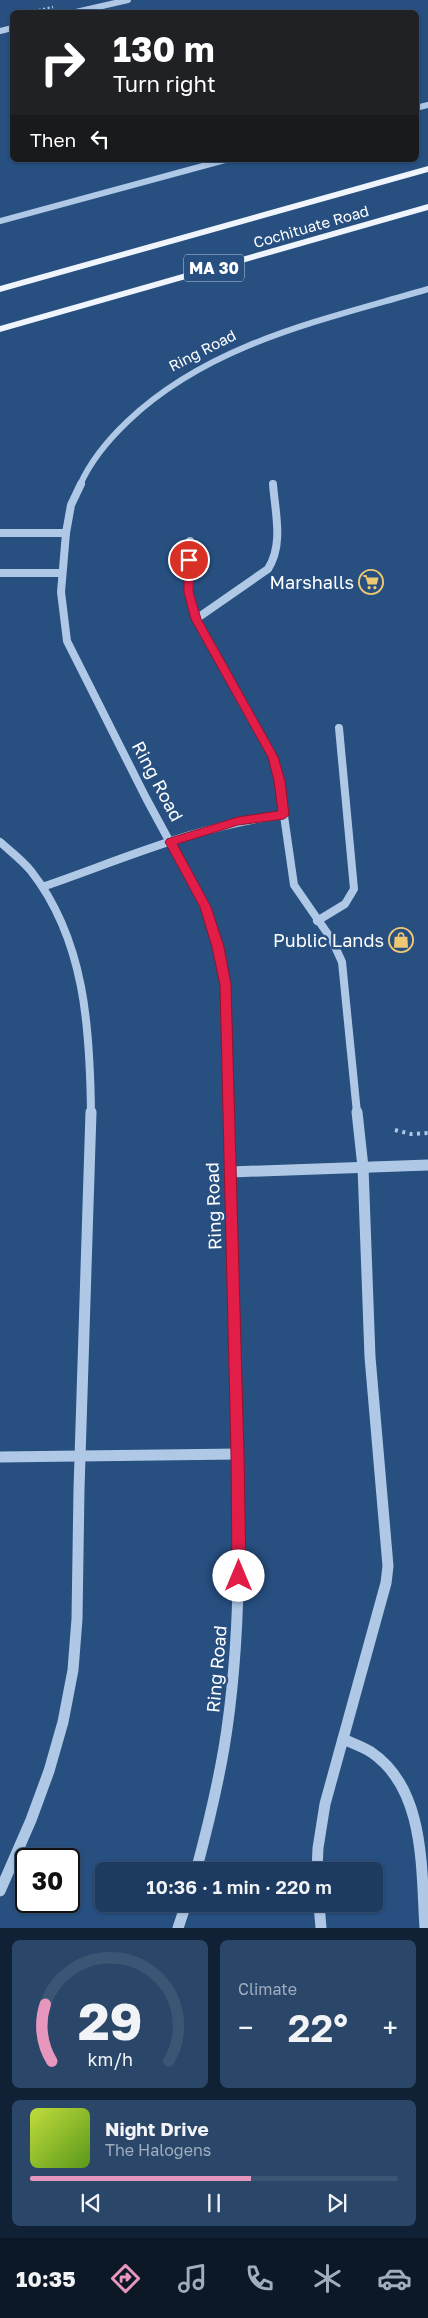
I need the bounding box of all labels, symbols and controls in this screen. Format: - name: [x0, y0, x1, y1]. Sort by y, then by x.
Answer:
- text: 130 m: [113, 28, 215, 70]
- icon: right: [30, 30, 95, 95]
- text: Turn right: [113, 70, 216, 97]
- icon: left: [86, 125, 114, 153]
- text: Then: [30, 128, 76, 151]
- street label: Cochituate Road: [251, 201, 371, 251]
- road number: MA 30: [184, 254, 244, 282]
- street label: Ring Road: [165, 325, 239, 375]
- pin: [168, 539, 210, 581]
- icon: arrive: [175, 546, 203, 574]
- supermarket icon: Marshalls: [358, 569, 384, 595]
- place label: Marshalls: [269, 571, 354, 593]
- street label: Ring Road: [128, 737, 188, 825]
- shop icon: Public Lands: [388, 927, 414, 953]
- place label: Public Lands: [273, 929, 384, 951]
- street label: Ring Road: [200, 1162, 226, 1250]
- position arrow: [212, 1549, 264, 1601]
- street label: Ring Road: [201, 1624, 231, 1714]
- speed limit sign: 30: [15, 1848, 80, 1913]
- text: 10:36 · 1 min · 220 m: [146, 1875, 332, 1898]
- text: Climate: [238, 1979, 297, 1999]
- text: 29: [78, 1989, 142, 2051]
- text: 22°: [288, 2005, 348, 2050]
- text: −: [238, 2011, 253, 2044]
- text: +: [383, 2011, 398, 2044]
- text: km/h: [87, 2048, 133, 2070]
- text: Night Drive: [105, 2117, 209, 2140]
- text: The Halogens: [105, 2140, 211, 2160]
- icon: previous: [77, 2189, 105, 2217]
- icon: pause: [200, 2189, 228, 2217]
- icon: next: [323, 2189, 351, 2217]
- icon: directions: [108, 2261, 143, 2296]
- icon: music: [175, 2261, 210, 2296]
- icon: phone: [242, 2261, 277, 2296]
- icon: climate: [310, 2261, 345, 2296]
- icon: car: [377, 2261, 412, 2296]
- text: 10:35: [16, 2265, 76, 2292]

